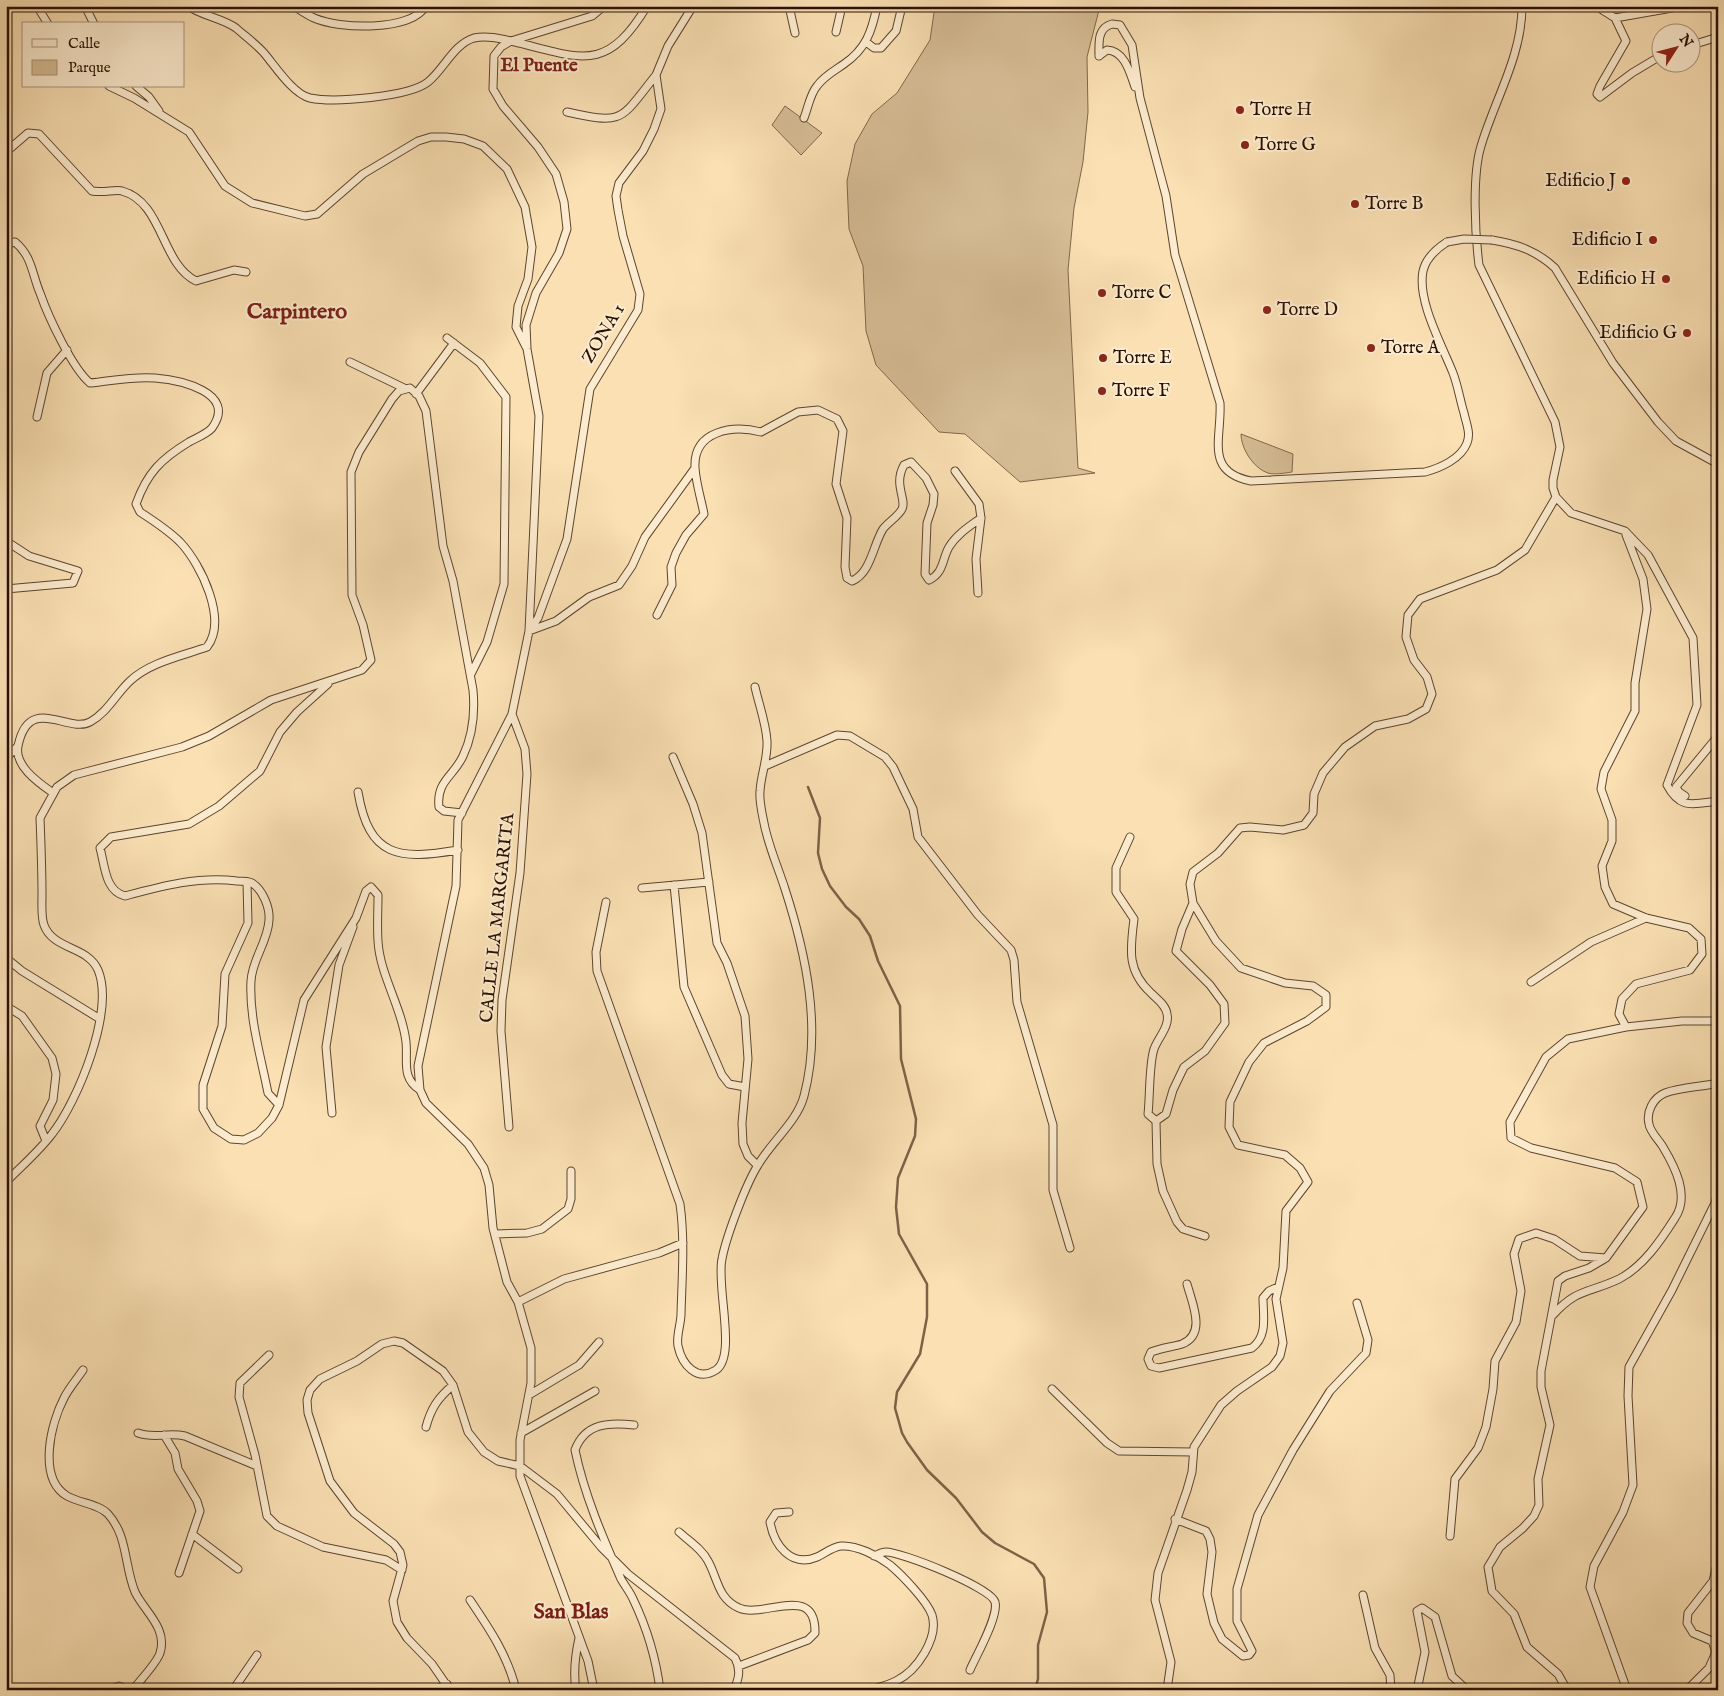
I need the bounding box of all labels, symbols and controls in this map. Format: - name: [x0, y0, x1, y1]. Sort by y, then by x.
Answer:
- legend: [22, 22, 185, 88]
- north arrow: [1652, 22, 1702, 72]
- text: N: [1674, 30, 1697, 51]
- text: Calle: [68, 34, 100, 53]
- district label: El Puente: [500, 54, 578, 78]
- text: Parque: [68, 58, 111, 77]
- place label: Torre H: [1250, 99, 1312, 122]
- marker: Torre H: [1234, 104, 1246, 116]
- place label: Torre G: [1255, 134, 1317, 157]
- marker: Torre G: [1239, 139, 1251, 151]
- place label: Edificio J: [1545, 170, 1617, 193]
- marker: Edificio J: [1620, 175, 1632, 187]
- place label: Torre B: [1365, 193, 1424, 216]
- marker: Torre B: [1349, 198, 1361, 210]
- place label: Edificio I: [1572, 229, 1643, 252]
- marker: Edificio I: [1647, 234, 1659, 246]
- place label: Edificio H: [1577, 268, 1656, 291]
- marker: Edificio H: [1660, 273, 1672, 285]
- place label: Torre C: [1112, 282, 1172, 305]
- marker: Torre C: [1096, 287, 1108, 299]
- district label: Carpintero: [247, 298, 347, 326]
- place label: Torre D: [1277, 299, 1338, 322]
- street label: ZONA 1: [577, 300, 631, 368]
- marker: Torre D: [1261, 304, 1273, 316]
- place label: Edificio G: [1599, 322, 1678, 345]
- marker: Edificio G: [1681, 327, 1693, 339]
- place label: Torre A: [1381, 337, 1441, 360]
- marker: Torre A: [1365, 342, 1377, 354]
- place label: Torre E: [1113, 347, 1172, 370]
- marker: Torre E: [1097, 352, 1109, 364]
- place label: Torre F: [1112, 380, 1171, 403]
- marker: Torre F: [1096, 385, 1108, 397]
- street label: CALLE LA MARGARITA: [476, 811, 521, 1024]
- district label: San Blas: [533, 1598, 609, 1626]

